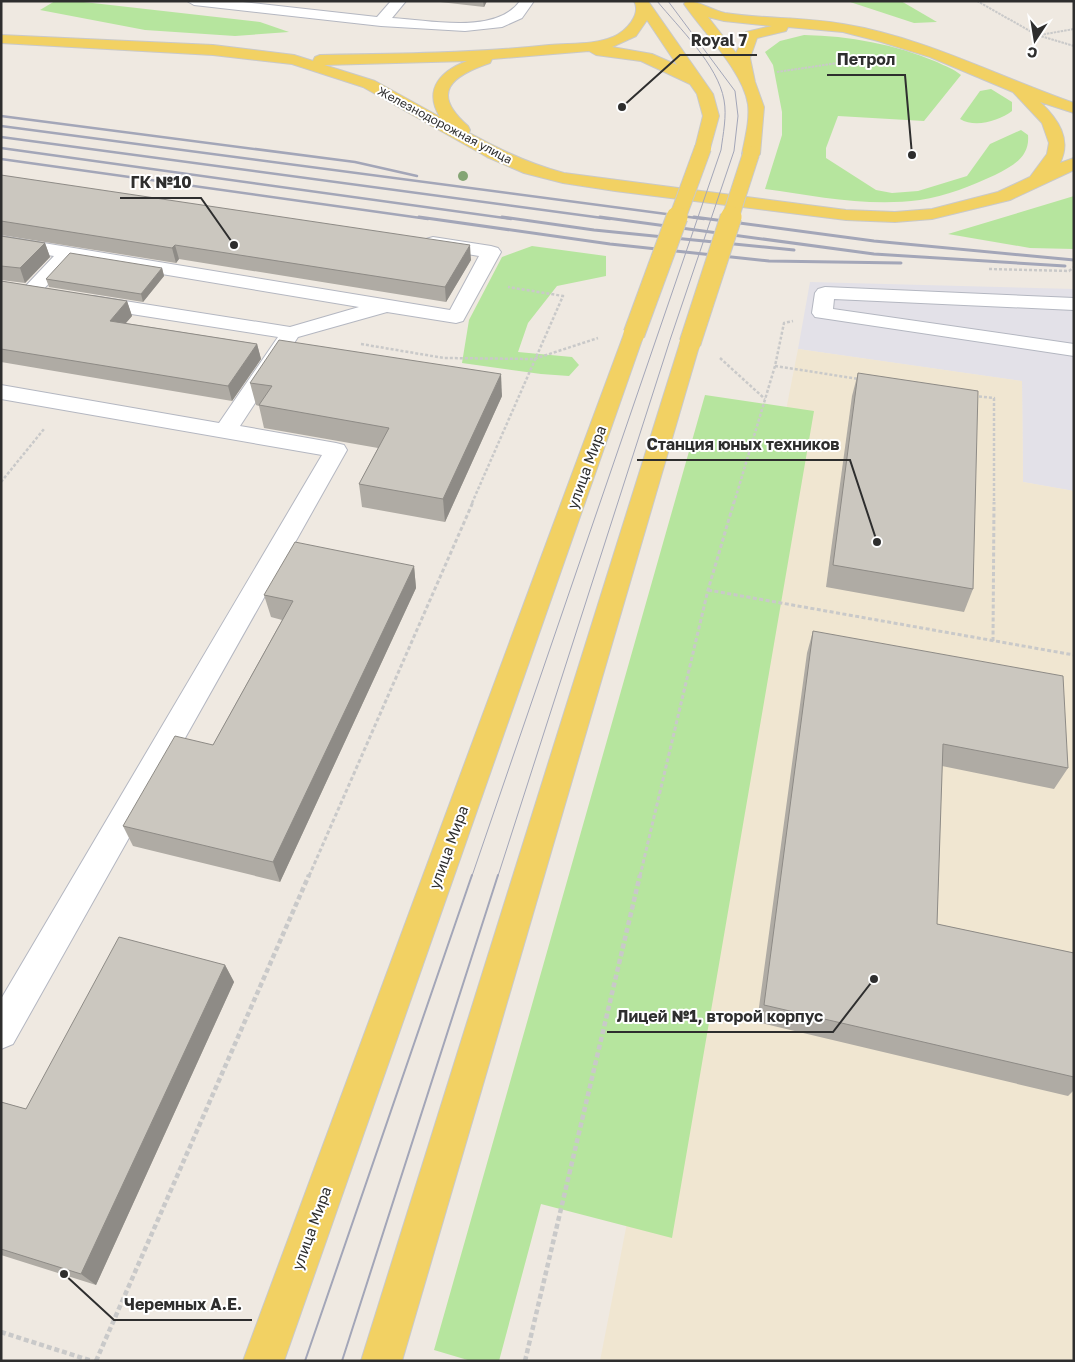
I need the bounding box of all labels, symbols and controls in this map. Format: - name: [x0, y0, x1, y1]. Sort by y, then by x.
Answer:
- north arrow: [1010, 15, 1060, 65]
- callout: Royal 7: [680, 24, 757, 55]
- text: Royal 7: [691, 30, 748, 50]
- callout: Петрол: [827, 44, 905, 75]
- text: С: [1026, 44, 1039, 63]
- text: Петрол: [837, 49, 895, 69]
- street label: Железнодорожная улица: [375, 83, 515, 167]
- callout: ГК №10: [120, 167, 201, 198]
- text: ГК №10: [130, 172, 192, 192]
- street label: улица Мира: [563, 423, 609, 511]
- callout: Станция юных техников: [637, 429, 850, 460]
- text: Станция юных техников: [646, 434, 840, 454]
- street label: улица Мира: [425, 803, 471, 891]
- callout: Лицей №1, второй корпус: [607, 1001, 833, 1032]
- text: Лицей №1, второй корпус: [617, 1006, 823, 1026]
- street label: улица Мира: [288, 1184, 334, 1272]
- callout: Черемных А.Е.: [114, 1289, 252, 1320]
- text: Черемных А.Е.: [124, 1294, 242, 1314]

